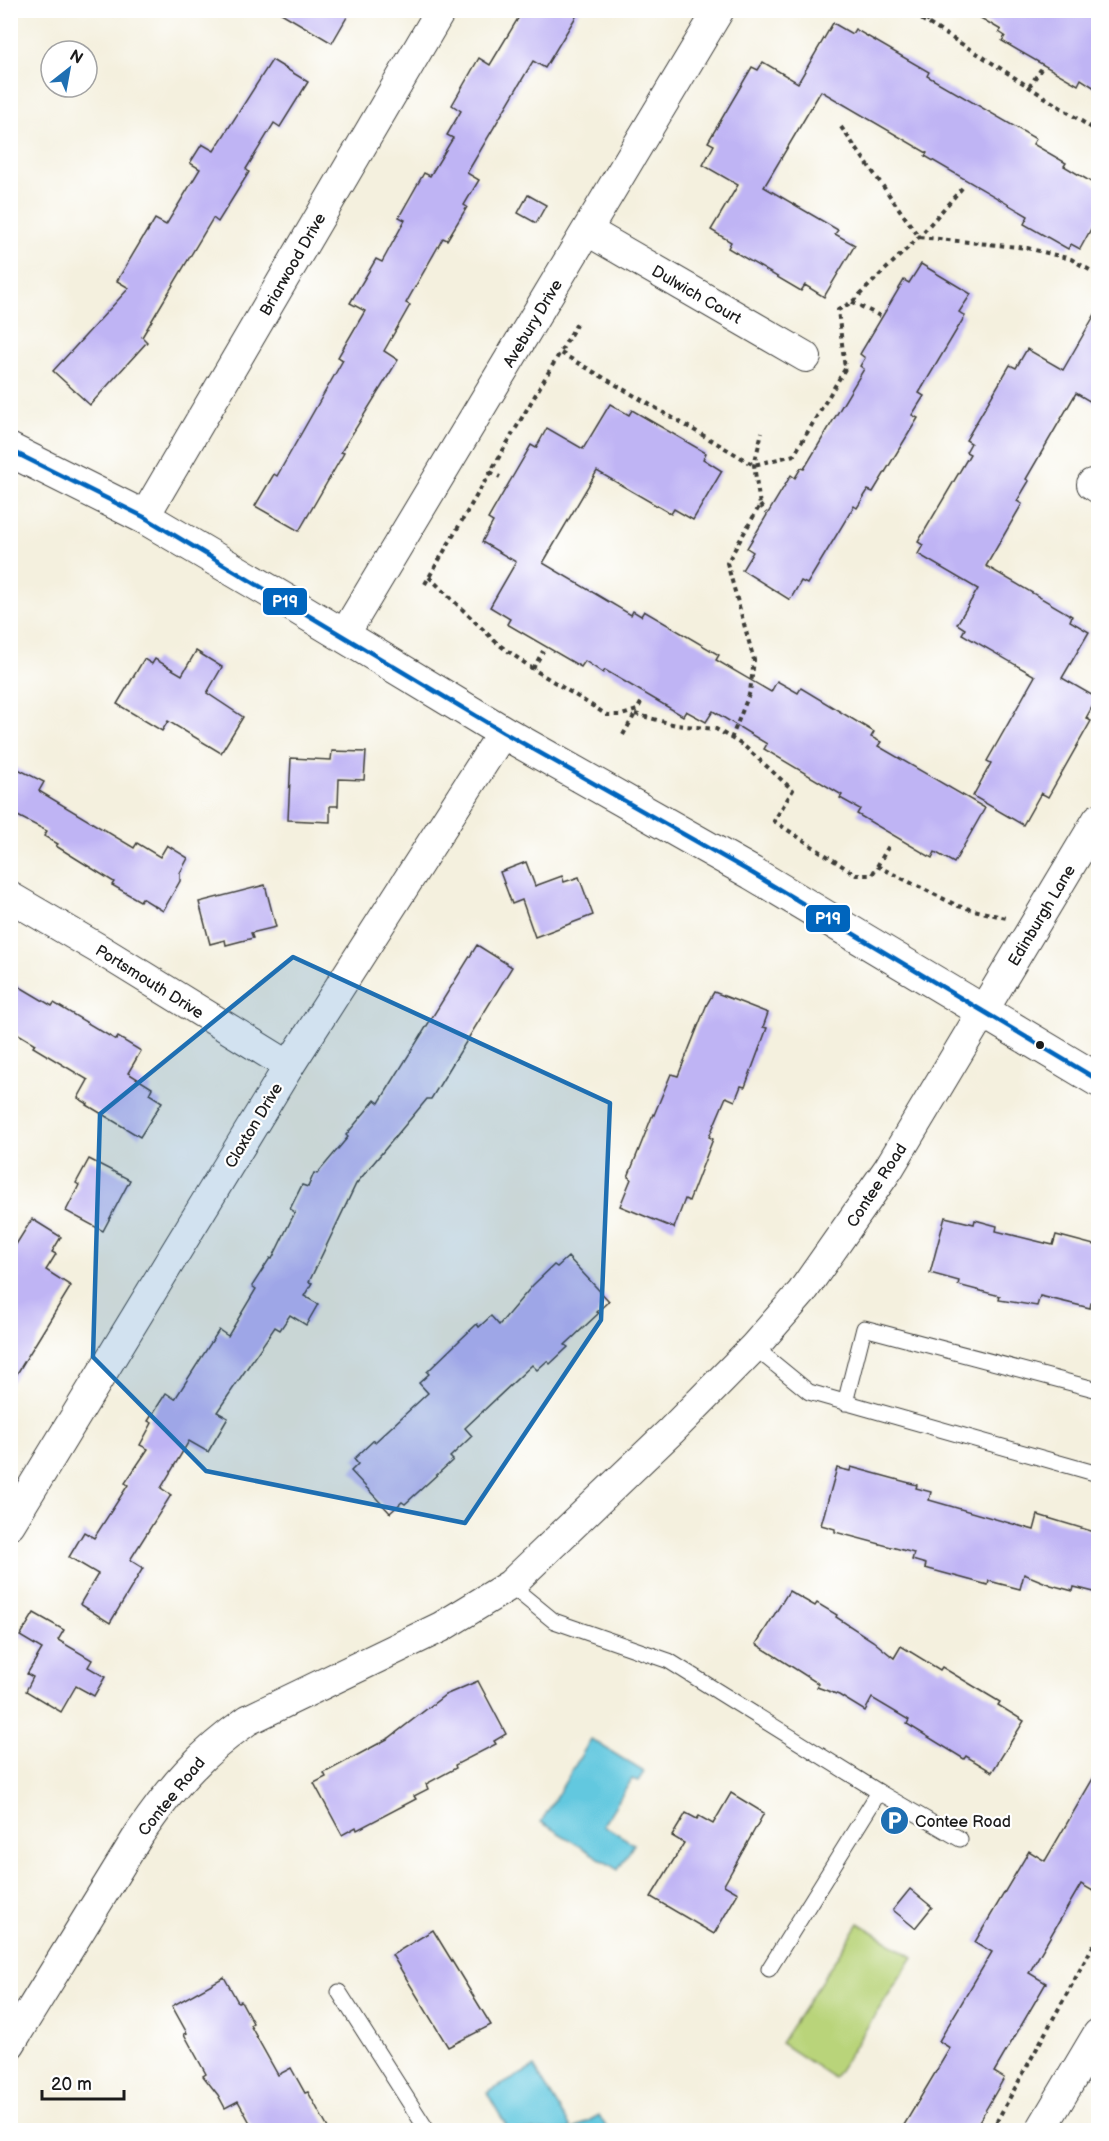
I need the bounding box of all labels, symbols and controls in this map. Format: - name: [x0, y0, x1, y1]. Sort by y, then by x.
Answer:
- north arrow: [39, 39, 99, 99]
- text: N: [66, 46, 86, 69]
- street label: Briarwood Drive: [256, 210, 331, 319]
- street label: Dulwich Court: [648, 262, 745, 329]
- street label: Avebury Drive: [500, 276, 567, 371]
- line badge: P19: [262, 587, 308, 616]
- text: P19: [272, 593, 298, 612]
- street label: Edinburgh Lane: [1005, 861, 1080, 970]
- line badge: P19: [805, 904, 851, 933]
- text: P19: [815, 910, 841, 929]
- street label: Portsmouth Drive: [92, 941, 207, 1023]
- unlabelled marker: [1034, 1039, 1046, 1051]
- street label: Claxton Drive: [221, 1079, 287, 1172]
- street label: Contee Road: [843, 1140, 911, 1231]
- street label: Contee Road: [135, 1754, 210, 1840]
- parking icon: Contee Road: [878, 1805, 910, 1837]
- place label: Contee Road: [915, 1813, 1011, 1832]
- scale bar: [42, 2063, 124, 2101]
- text: 20 m: [51, 2074, 92, 2095]

